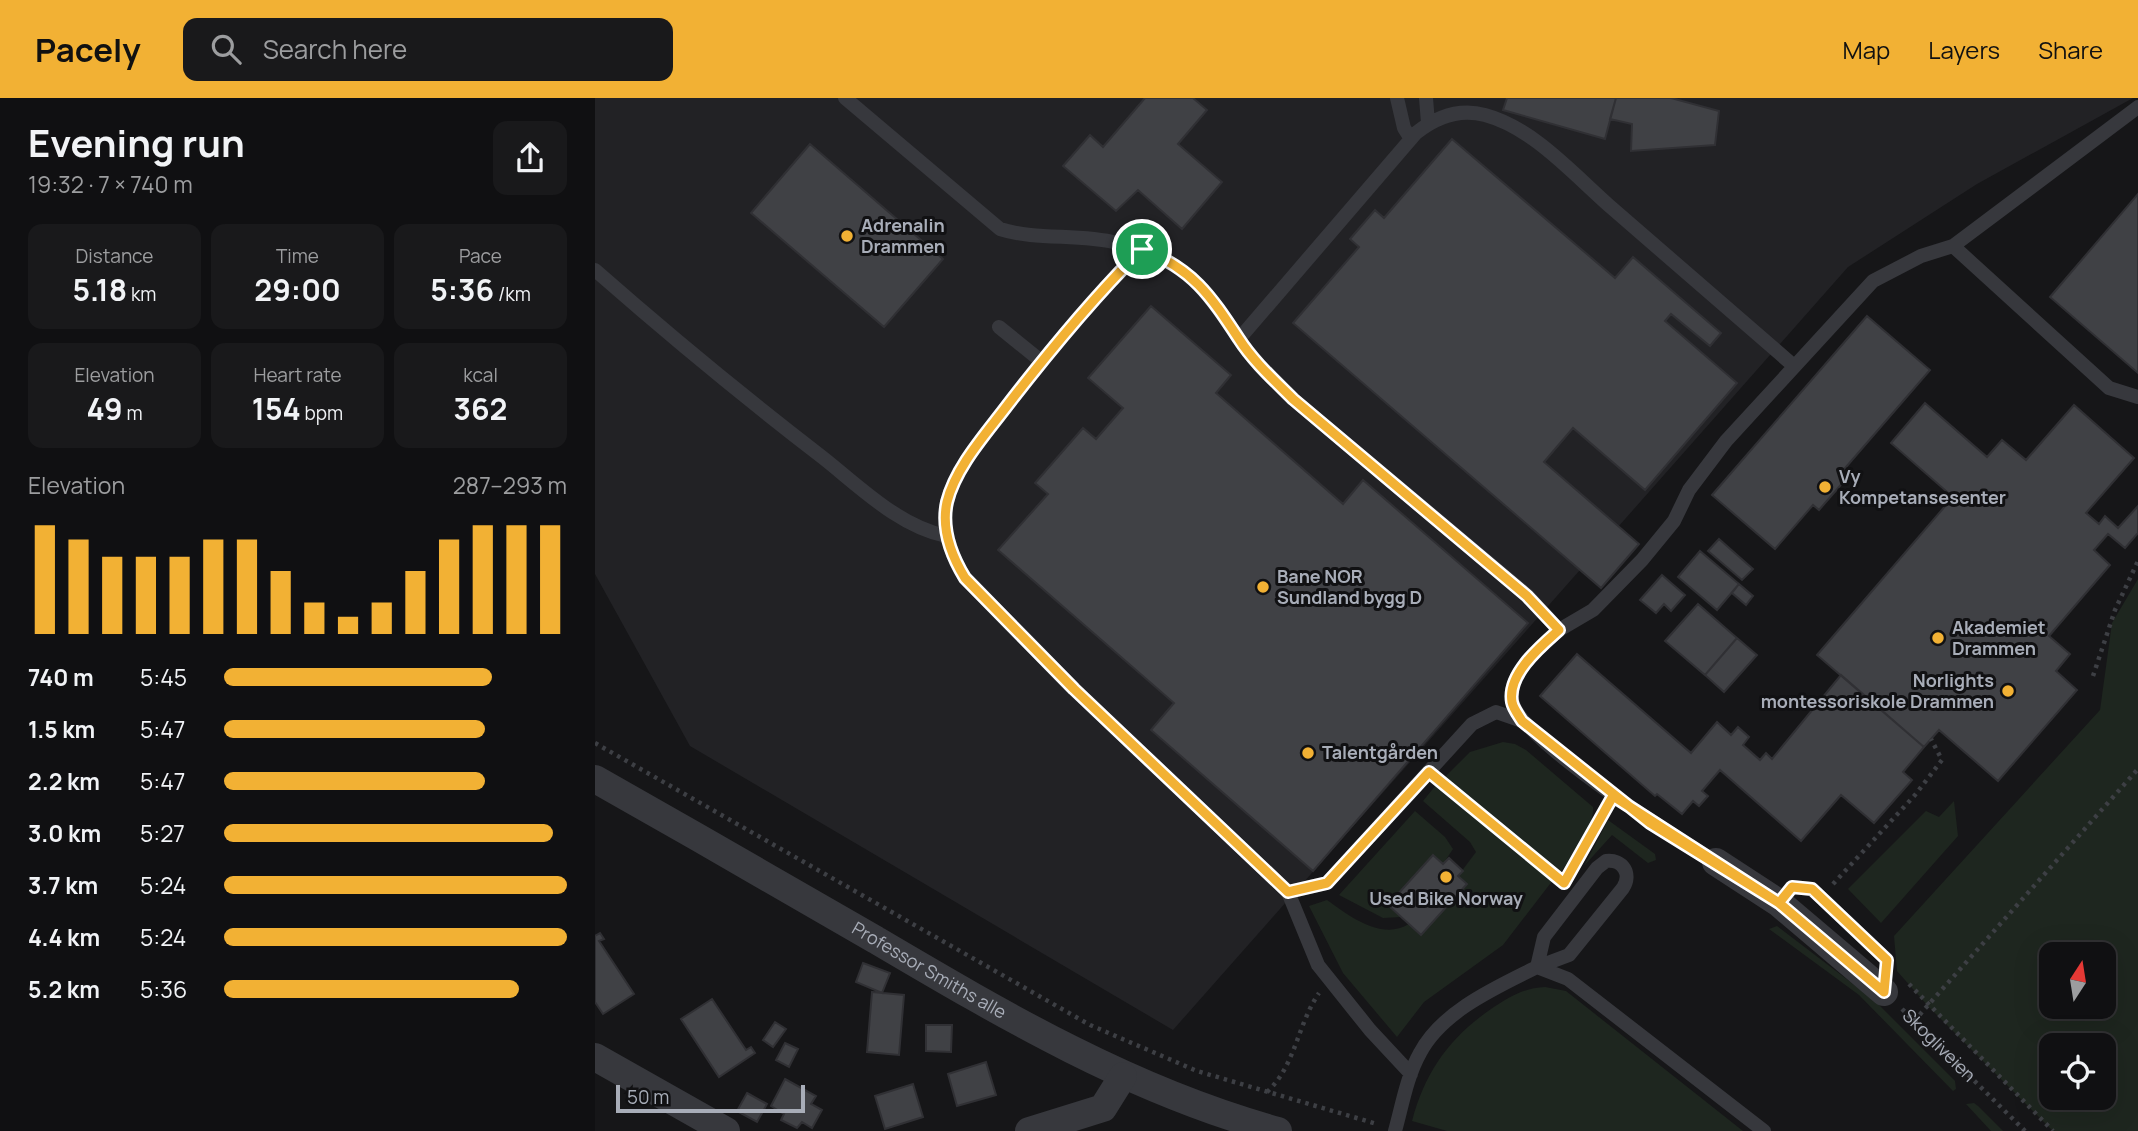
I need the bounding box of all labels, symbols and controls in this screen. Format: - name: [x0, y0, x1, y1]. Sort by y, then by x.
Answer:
- search box: [183, 18, 673, 81]
- text: Pacely: [35, 27, 141, 72]
- icon: search: [207, 30, 245, 68]
- text: Search here: [263, 31, 407, 67]
- text: Map: [1843, 33, 1890, 66]
- text: Layers: [1928, 33, 2000, 66]
- text: Share: [2038, 33, 2103, 66]
- text: Evening run: [28, 116, 245, 168]
- button: share: [493, 121, 567, 195]
- text: 19:32 · 7 × 740 m: [28, 168, 193, 200]
- place label: Adrenalin Drammen: [861, 213, 945, 258]
- pin: [1112, 219, 1172, 279]
- marker: Adrenalin Drammen: [839, 228, 855, 244]
- icon: arrive: [1123, 230, 1161, 268]
- text: Distance: [76, 243, 153, 269]
- text: Time: [276, 243, 319, 269]
- text: Pace: [459, 243, 502, 269]
- text: 5.18: [73, 269, 127, 310]
- text: 29:00: [254, 269, 341, 310]
- text: 5:36: [430, 269, 494, 310]
- text: km: [127, 281, 156, 307]
- text: /km: [494, 281, 531, 307]
- text: Elevation: [74, 362, 155, 388]
- text: Heart rate: [253, 362, 342, 388]
- text: kcal: [463, 362, 498, 388]
- text: 49: [86, 388, 123, 429]
- text: 154: [252, 388, 301, 429]
- text: 362: [454, 388, 507, 429]
- text: m: [123, 400, 143, 426]
- text: bpm: [301, 400, 343, 426]
- place label: Vy Kompetansesenter: [1839, 464, 2006, 509]
- text: Elevation: [28, 469, 125, 501]
- text: 287–293 m: [453, 469, 567, 501]
- marker: Vy Kompetansesenter: [1817, 479, 1833, 495]
- place label: Bane NOR Sundland bygg D: [1277, 564, 1422, 609]
- marker: Bane NOR Sundland bygg D: [1255, 579, 1271, 595]
- place label: Akademiet Drammen: [1952, 615, 2046, 660]
- marker: Akademiet Drammen: [1930, 630, 1946, 646]
- text: 740 m: [28, 661, 94, 693]
- text: 5:45: [140, 661, 187, 693]
- place label: Norlights montessoriskole Drammen: [1761, 668, 1994, 713]
- marker: Norlights montessoriskole Drammen: [2000, 683, 2016, 699]
- text: 1.5 km: [28, 713, 95, 745]
- text: 5:47: [140, 713, 185, 745]
- place label: Talentgården: [1322, 740, 1438, 764]
- marker: Talentgården: [1300, 745, 1316, 761]
- text: 2.2 km: [28, 765, 100, 797]
- text: 5:47: [140, 765, 185, 797]
- text: 3.0 km: [28, 817, 101, 849]
- text: 5:27: [140, 817, 185, 849]
- text: 3.7 km: [28, 869, 98, 901]
- text: 5:24: [140, 869, 186, 901]
- marker: Used Bike Norway: [1438, 869, 1454, 885]
- place label: Used Bike Norway: [1369, 886, 1523, 910]
- street label: Professor Smiths alle: [848, 916, 1011, 1024]
- text: 4.4 km: [28, 921, 100, 953]
- text: 5:24: [140, 921, 186, 953]
- north arrow: [2039, 942, 2116, 1018]
- map controls: [2039, 942, 2116, 1110]
- text: 5.2 km: [28, 973, 100, 1005]
- text: 5:36: [140, 973, 187, 1005]
- street label: Skogliveien: [1898, 1003, 1981, 1087]
- button: locate: [2039, 1033, 2116, 1110]
- scale bar: [616, 1082, 805, 1114]
- text: 50 m: [627, 1084, 669, 1110]

